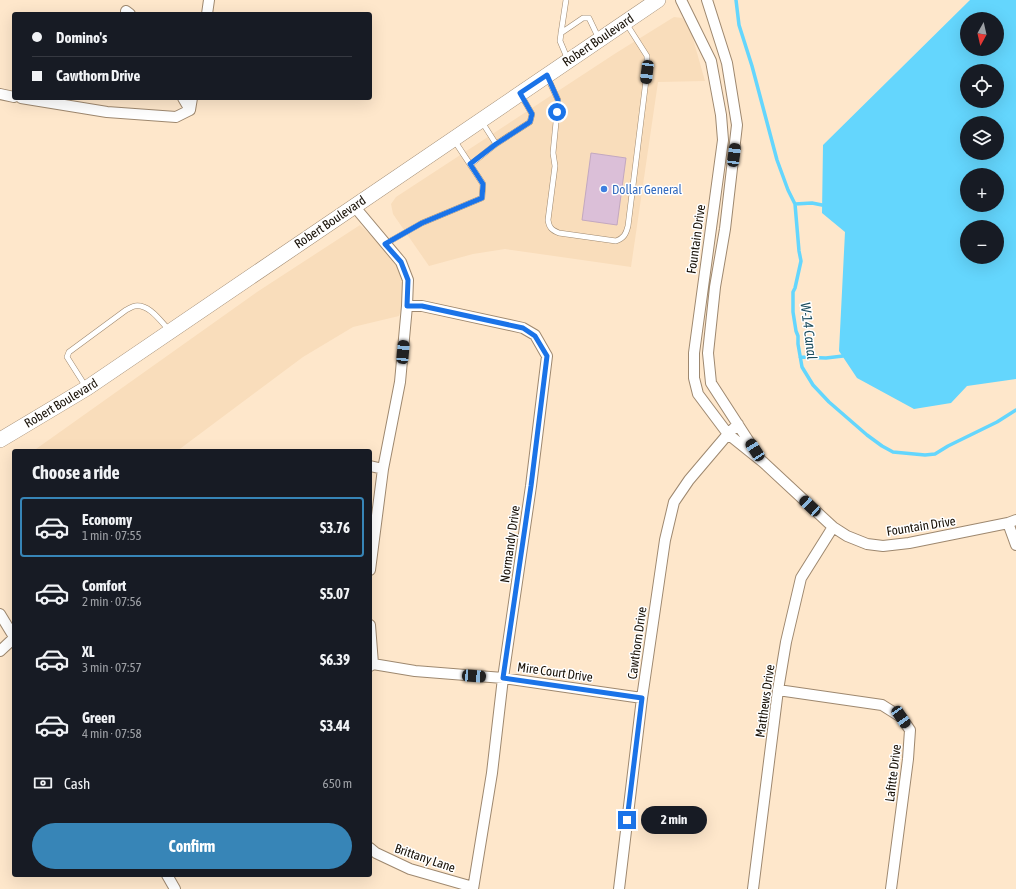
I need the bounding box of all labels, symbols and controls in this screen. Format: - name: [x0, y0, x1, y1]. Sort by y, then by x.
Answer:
- street label: Robert Boulevard: [559, 11, 637, 69]
- north arrow: [960, 12, 1004, 56]
- map controls: [960, 12, 1004, 264]
- text: Domino's: [56, 29, 107, 46]
- car: [640, 59, 654, 85]
- button: locate: [960, 64, 1004, 108]
- text: Cawthorn Drive: [56, 67, 140, 84]
- route start: [548, 103, 566, 121]
- button: layers: [960, 116, 1004, 160]
- car: [727, 142, 741, 168]
- button: +: [960, 168, 1004, 212]
- place label: Dollar General: [612, 182, 683, 197]
- marker: Dollar General: [599, 184, 609, 194]
- street label: Robert Boulevard: [291, 193, 369, 251]
- street label: Fountain Drive: [684, 203, 708, 275]
- button: −: [960, 220, 1004, 264]
- water label: W-14 Canal: [798, 301, 820, 361]
- car: [396, 340, 410, 364]
- street label: Robert Boulevard: [22, 375, 100, 431]
- car: [743, 437, 767, 463]
- text: Choose a ride: [32, 462, 120, 483]
- car: [797, 493, 823, 519]
- street label: Normandy Drive: [497, 504, 523, 584]
- icon: car: [34, 509, 70, 545]
- text: Economy: [82, 511, 132, 528]
- street label: Fountain Drive: [885, 513, 957, 539]
- text: $3.76: [320, 519, 350, 536]
- text: 1 min · 07:55: [82, 528, 142, 543]
- icon: car: [34, 575, 70, 611]
- text: Comfort: [82, 577, 126, 594]
- text: $5.07: [320, 585, 350, 602]
- text: 2 min · 07:56: [82, 594, 142, 609]
- street label: Cawthorn Drive: [624, 606, 650, 680]
- icon: car: [34, 641, 70, 677]
- text: XL: [82, 643, 95, 660]
- text: $6.39: [320, 651, 350, 668]
- street label: Mire Court Drive: [516, 659, 594, 685]
- text: 3 min · 07:57: [82, 660, 142, 675]
- street label: Matthews Drive: [752, 663, 778, 739]
- car: [462, 669, 486, 683]
- car: [889, 704, 913, 730]
- icon: car: [34, 707, 70, 743]
- text: Green: [82, 709, 115, 726]
- text: $3.44: [320, 717, 350, 734]
- text: 4 min · 07:58: [82, 726, 142, 741]
- street label: Lafitte Drive: [882, 743, 904, 803]
- icon: cash: [32, 772, 54, 794]
- text: Cash: [64, 775, 90, 792]
- text: 650 m: [323, 776, 352, 791]
- callout: 2 min: [641, 806, 707, 834]
- route end: [618, 811, 636, 829]
- text: 2 min: [661, 812, 687, 827]
- button: Confirm: [32, 823, 352, 869]
- street label: Brittany Lane: [393, 841, 457, 875]

